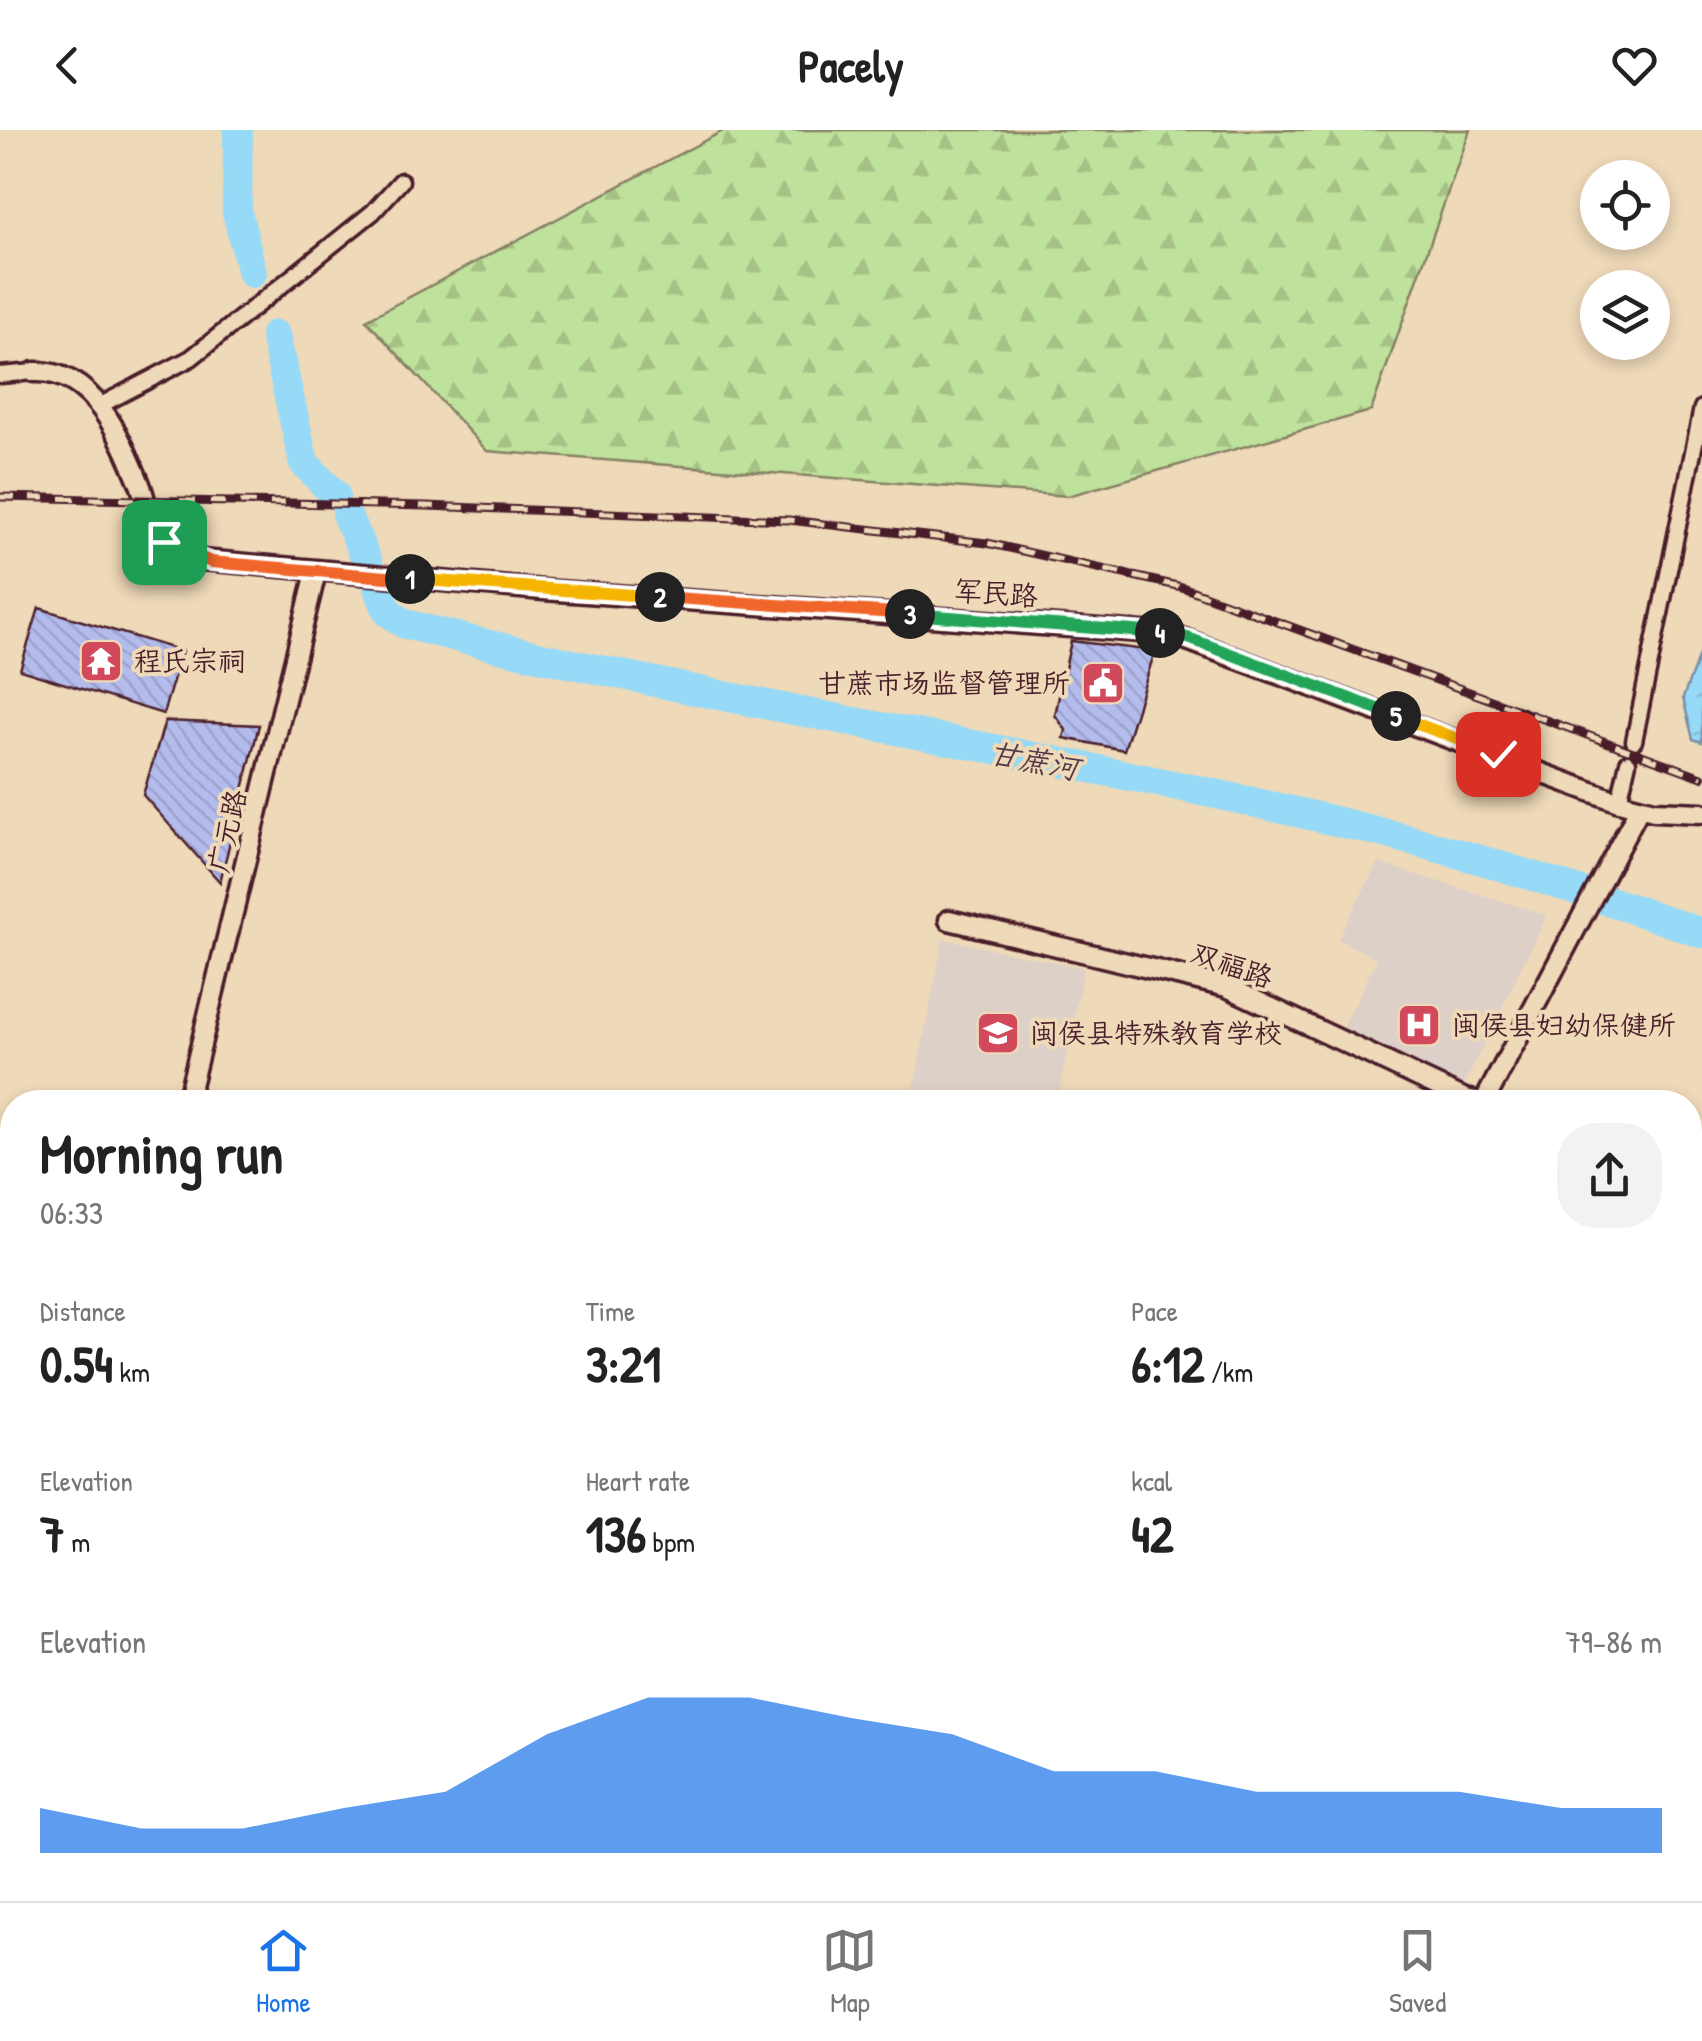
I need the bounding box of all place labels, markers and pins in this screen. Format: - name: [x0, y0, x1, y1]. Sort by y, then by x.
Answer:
- pin: [122, 500, 207, 585]
- pin: 1: [385, 554, 435, 604]
- pin: 2: [635, 572, 685, 622]
- pin: 3: [885, 589, 935, 639]
- pin: 4: [1135, 608, 1185, 658]
- temple icon: 程氏宗祠: [78, 638, 124, 684]
- place label: 程氏宗祠: [134, 642, 246, 680]
- public building icon: 甘蔗市场监督管理所: [1080, 660, 1126, 706]
- place label: 甘蔗市场监督管理所: [818, 664, 1070, 702]
- pin: 5: [1371, 691, 1421, 741]
- pin: [1456, 712, 1541, 797]
- hospital icon: 闽侯县妇幼保健所: [1396, 1002, 1442, 1048]
- place label: 闽侯县妇幼保健所: [1452, 1006, 1676, 1044]
- school or university icon: 闽侯县特殊教育学校: [975, 1010, 1021, 1056]
- place label: 闽侯县特殊教育学校: [1030, 1014, 1282, 1052]

